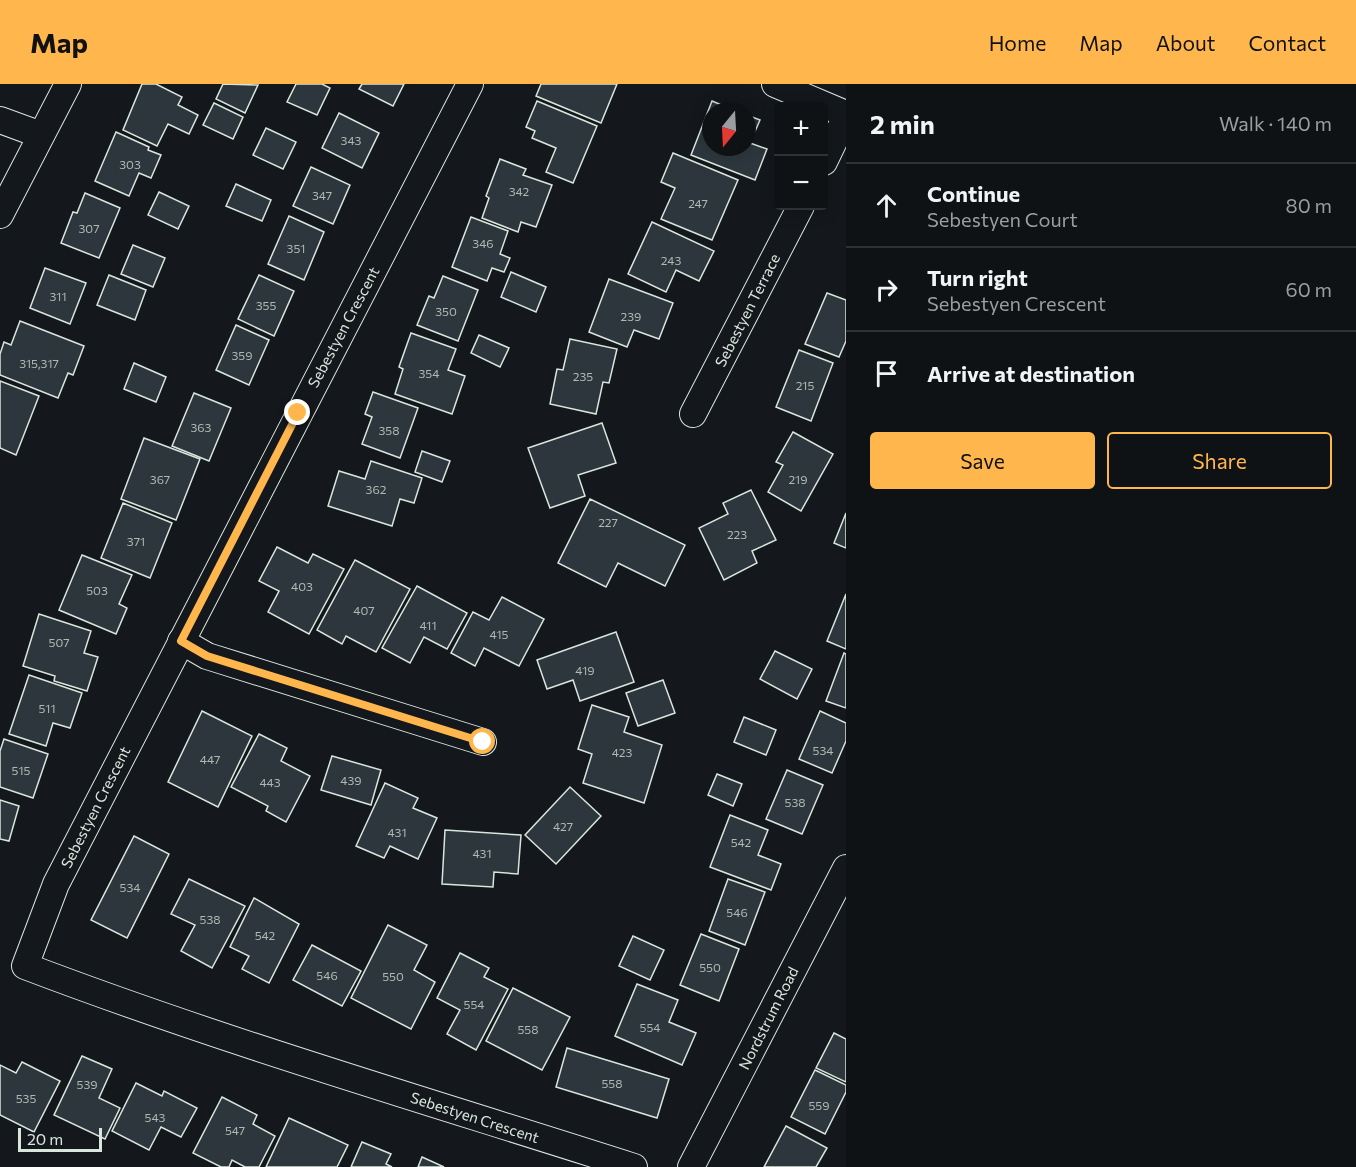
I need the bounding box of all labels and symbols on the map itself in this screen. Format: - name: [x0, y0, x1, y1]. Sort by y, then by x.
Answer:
- north arrow: [702, 102, 756, 156]
- house number: 343: [341, 133, 362, 147]
- house number: 303: [119, 157, 141, 171]
- house number: 342: [509, 184, 530, 198]
- house number: 347: [312, 188, 332, 202]
- house number: 247: [688, 196, 708, 210]
- house number: 307: [79, 221, 99, 235]
- house number: 346: [472, 236, 494, 250]
- house number: 351: [287, 241, 305, 255]
- street label: Sebestyen Terrace: [711, 250, 783, 370]
- house number: 243: [661, 253, 681, 267]
- street label: Sebestyen Crescent: [304, 264, 382, 390]
- house number: 311: [49, 289, 67, 303]
- house number: 355: [256, 298, 276, 312]
- house number: 350: [435, 304, 457, 318]
- house number: 239: [621, 309, 641, 323]
- house number: 359: [231, 348, 253, 362]
- house number: 315,317: [19, 356, 59, 370]
- house number: 354: [419, 366, 439, 380]
- house number: 235: [573, 369, 593, 383]
- house number: 215: [796, 378, 814, 392]
- route end: [284, 399, 310, 425]
- house number: 363: [191, 420, 212, 434]
- house number: 358: [378, 423, 400, 437]
- house number: 367: [150, 472, 170, 486]
- house number: 219: [788, 472, 808, 486]
- house number: 362: [366, 482, 387, 496]
- house number: 227: [598, 515, 618, 529]
- house number: 223: [727, 527, 747, 541]
- house number: 371: [127, 534, 145, 548]
- house number: 403: [291, 579, 313, 593]
- house number: 503: [86, 583, 108, 597]
- house number: 407: [353, 603, 375, 617]
- house number: 411: [419, 618, 437, 632]
- house number: 415: [490, 627, 509, 641]
- house number: 507: [48, 635, 70, 649]
- house number: 419: [575, 663, 595, 677]
- house number: 511: [38, 701, 56, 715]
- route start: [469, 728, 495, 754]
- street label: Sebestyen Crescent: [57, 743, 133, 871]
- house number: 534: [813, 743, 833, 757]
- house number: 423: [612, 745, 632, 759]
- house number: 447: [200, 752, 220, 766]
- house number: 515: [12, 763, 31, 777]
- house number: 439: [340, 773, 362, 787]
- house number: 443: [259, 775, 281, 789]
- house number: 538: [784, 795, 806, 809]
- house number: 427: [553, 819, 573, 833]
- house number: 431: [387, 825, 407, 839]
- house number: 542: [731, 835, 752, 849]
- house number: 431: [472, 846, 492, 860]
- house number: 534: [120, 880, 140, 894]
- house number: 546: [726, 905, 748, 919]
- house number: 538: [199, 912, 221, 926]
- house number: 542: [255, 928, 276, 942]
- house number: 550: [699, 960, 721, 974]
- street label: Nordstrum Road: [734, 964, 802, 1072]
- house number: 546: [316, 968, 338, 982]
- house number: 550: [382, 969, 404, 983]
- house number: 554: [464, 997, 485, 1011]
- house number: 554: [640, 1020, 661, 1034]
- house number: 558: [517, 1022, 539, 1036]
- house number: 558: [601, 1076, 623, 1090]
- house number: 539: [76, 1077, 98, 1091]
- street label: Sebestyen Crescent: [408, 1088, 542, 1146]
- house number: 535: [16, 1091, 36, 1105]
- house number: 559: [808, 1098, 830, 1112]
- house number: 543: [145, 1110, 166, 1124]
- house number: 547: [225, 1123, 245, 1137]
- scale bar: [18, 1125, 102, 1152]

